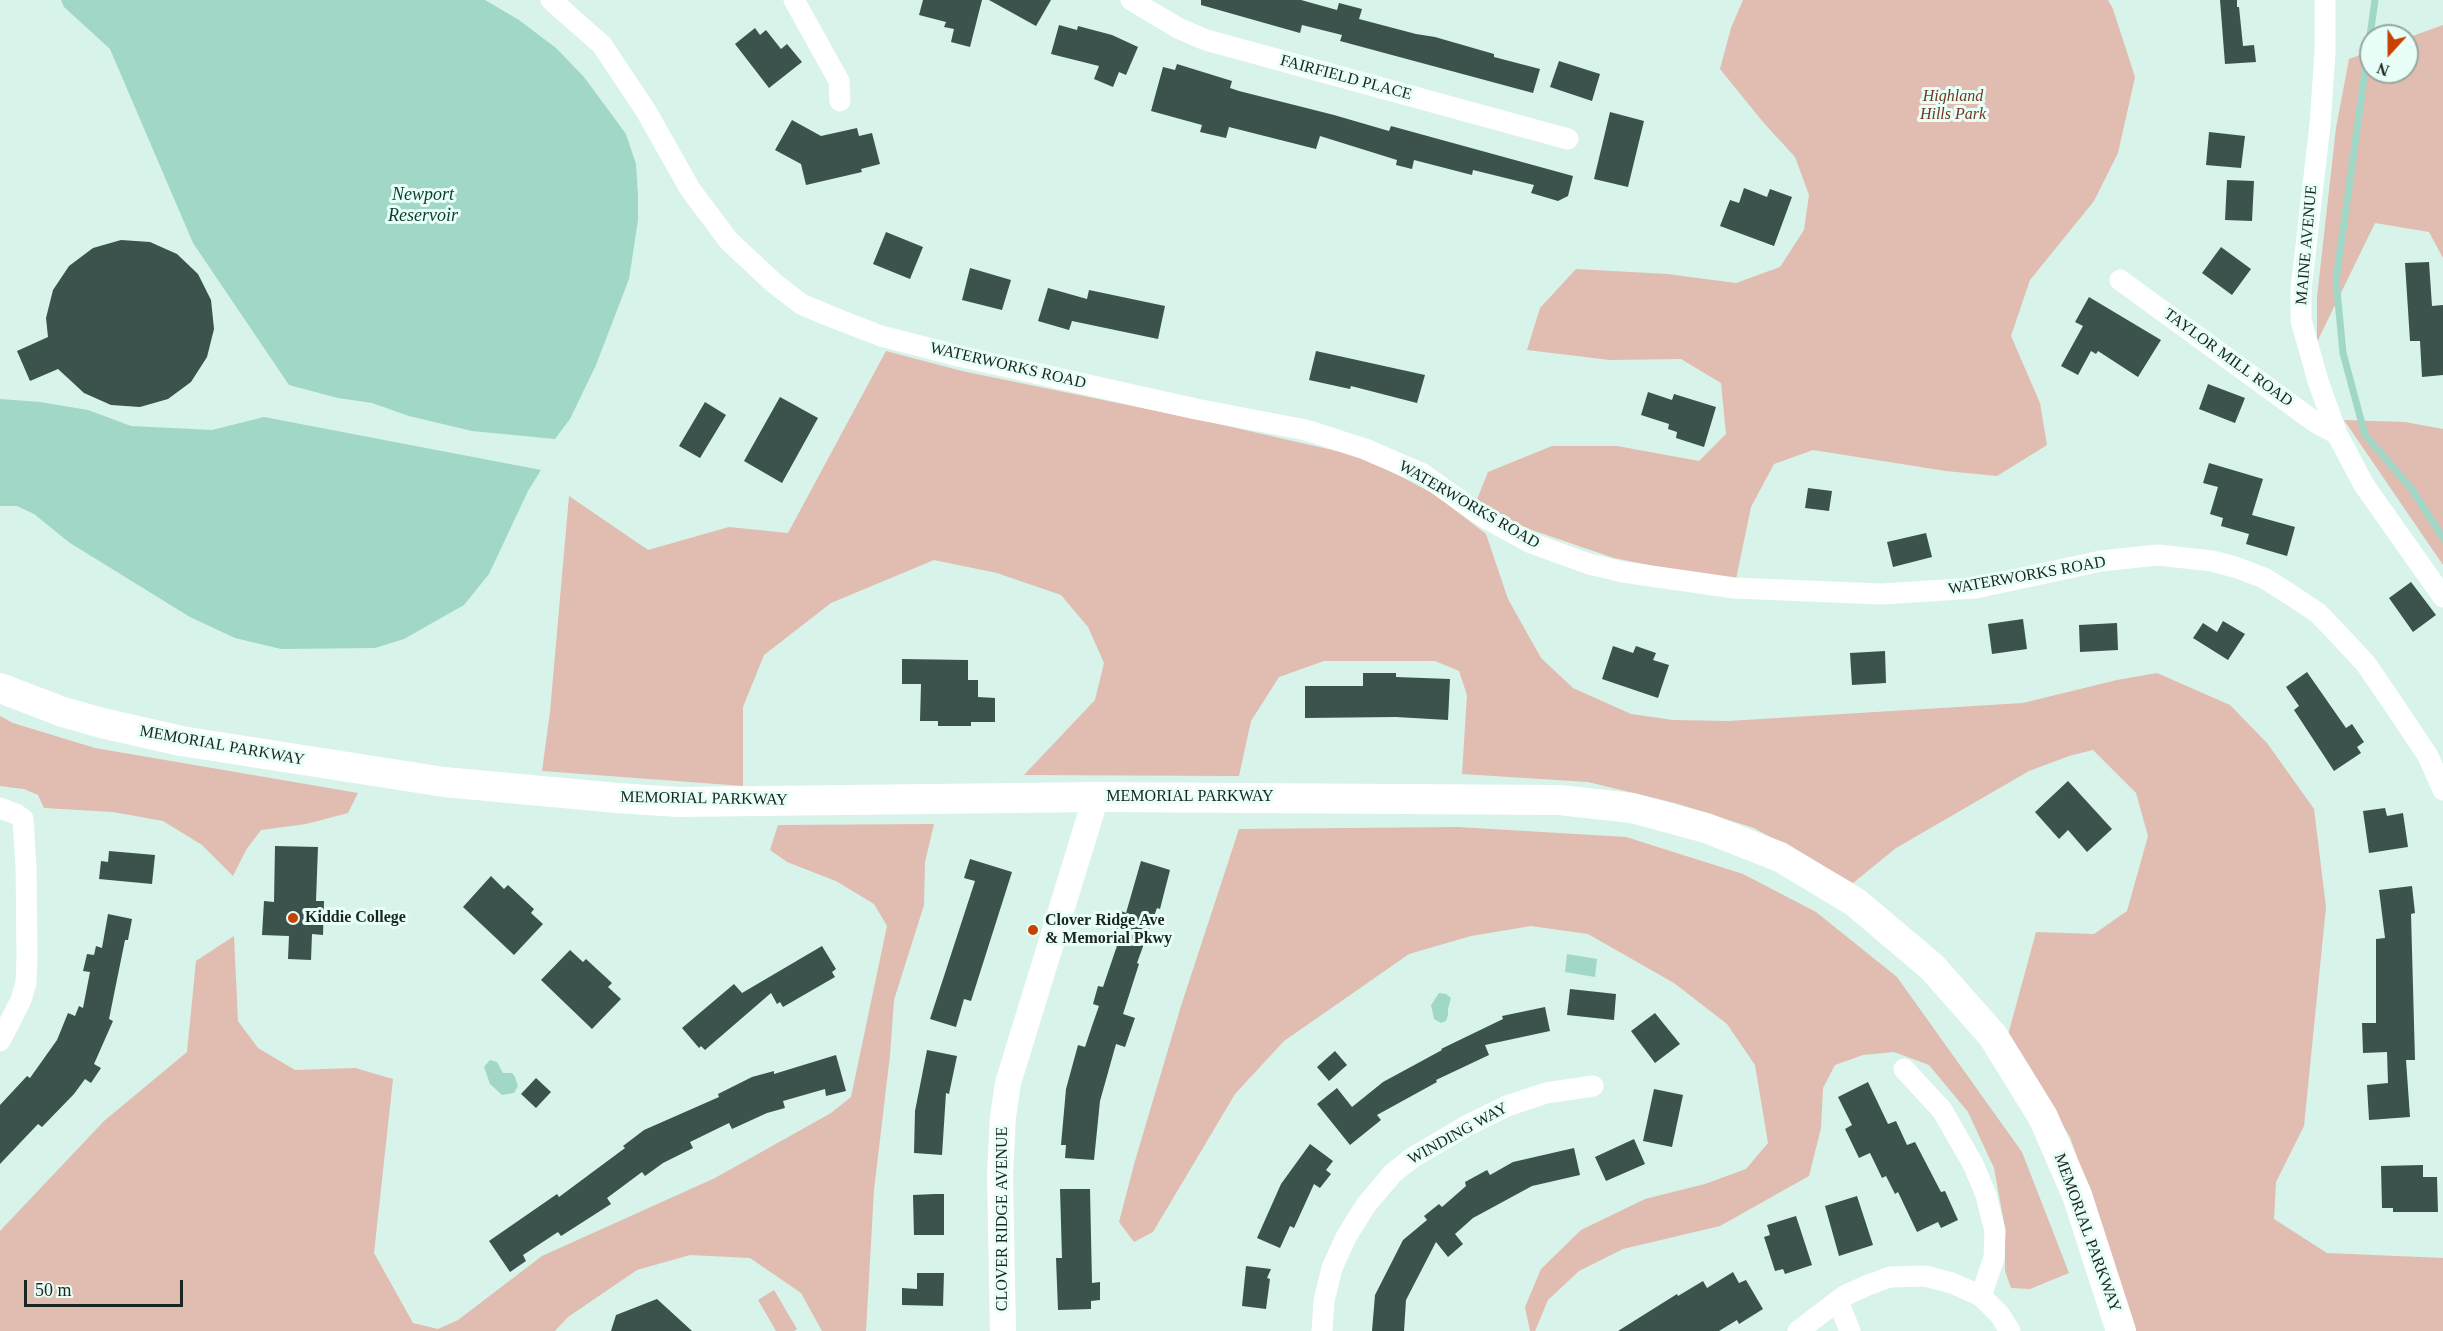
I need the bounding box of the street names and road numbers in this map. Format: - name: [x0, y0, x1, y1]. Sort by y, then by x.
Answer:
- street label: FAIRFIELD PLACE: [1278, 51, 1414, 105]
- street label: MAINE AVENUE: [2292, 184, 2322, 306]
- street label: TAYLOR MILL ROAD: [2160, 305, 2296, 411]
- street label: WATERWORKS ROAD: [928, 339, 1088, 393]
- street label: WATERWORKS ROAD: [1395, 457, 1543, 553]
- street label: WATERWORKS ROAD: [1947, 553, 2107, 599]
- street label: MEMORIAL PARKWAY: [138, 722, 306, 770]
- street label: MEMORIAL PARKWAY: [1106, 787, 1274, 807]
- street label: MEMORIAL PARKWAY: [620, 788, 788, 810]
- street label: WINDING WAY: [1405, 1099, 1511, 1169]
- street label: CLOVER RIDGE AVENUE: [993, 1127, 1013, 1311]
- street label: MEMORIAL PARKWAY: [2049, 1151, 2125, 1315]

